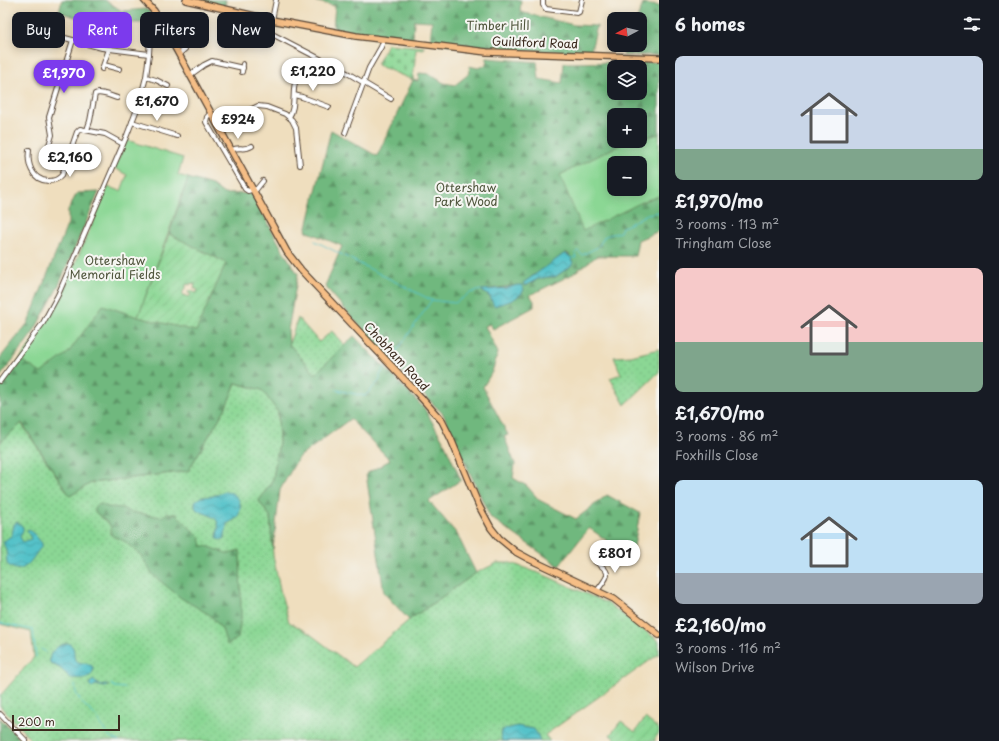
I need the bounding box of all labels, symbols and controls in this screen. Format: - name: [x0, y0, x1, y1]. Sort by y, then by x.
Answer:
- text: 6 homes: [675, 11, 745, 37]
- chip: Buy: [12, 12, 65, 48]
- chip: Rent: [73, 12, 132, 48]
- chip: Filters: [140, 12, 209, 48]
- chip: New: [217, 12, 275, 48]
- north arrow: [607, 12, 647, 52]
- map controls: [607, 12, 647, 196]
- icon: filters: [961, 13, 983, 35]
- park label: Timber Hill: [467, 16, 529, 34]
- street label: Guildford Road: [492, 31, 578, 53]
- pin: £1,220: [280, 58, 346, 92]
- pin: £1,970: [31, 60, 97, 94]
- button: layers: [607, 60, 647, 100]
- text: £1,220: [290, 61, 336, 80]
- text: £1,970: [43, 63, 85, 82]
- icon: home: [793, 82, 865, 154]
- pin: £1,670: [124, 88, 190, 122]
- text: £1,670: [135, 91, 179, 110]
- pin: £924: [214, 106, 262, 140]
- button: +: [607, 108, 647, 148]
- text: £924: [221, 109, 255, 128]
- pin: £2,160: [37, 144, 103, 178]
- text: £2,160: [47, 147, 93, 166]
- button: −: [607, 156, 647, 196]
- park label: Ottershaw Park Wood: [434, 178, 498, 210]
- text: £1,970/mo: [675, 188, 763, 214]
- text: 3 rooms · 113 m²: [675, 214, 779, 233]
- text: Tringham Close: [675, 233, 772, 252]
- park label: Ottershaw Memorial Fields: [69, 251, 161, 283]
- icon: home: [793, 294, 865, 366]
- street label: Chobham Road: [360, 317, 434, 395]
- text: £1,670/mo: [675, 400, 764, 426]
- text: 3 rooms · 86 m²: [675, 426, 778, 445]
- text: Foxhills Close: [675, 445, 758, 464]
- icon: home: [793, 506, 865, 578]
- pin: £801: [591, 540, 639, 574]
- text: £801: [598, 543, 632, 562]
- text: £2,160/mo: [675, 612, 766, 638]
- text: 3 rooms · 116 m²: [675, 638, 781, 657]
- text: Wilson Drive: [675, 657, 754, 676]
- scale bar: [12, 713, 120, 732]
- text: 200 m: [18, 713, 55, 730]

